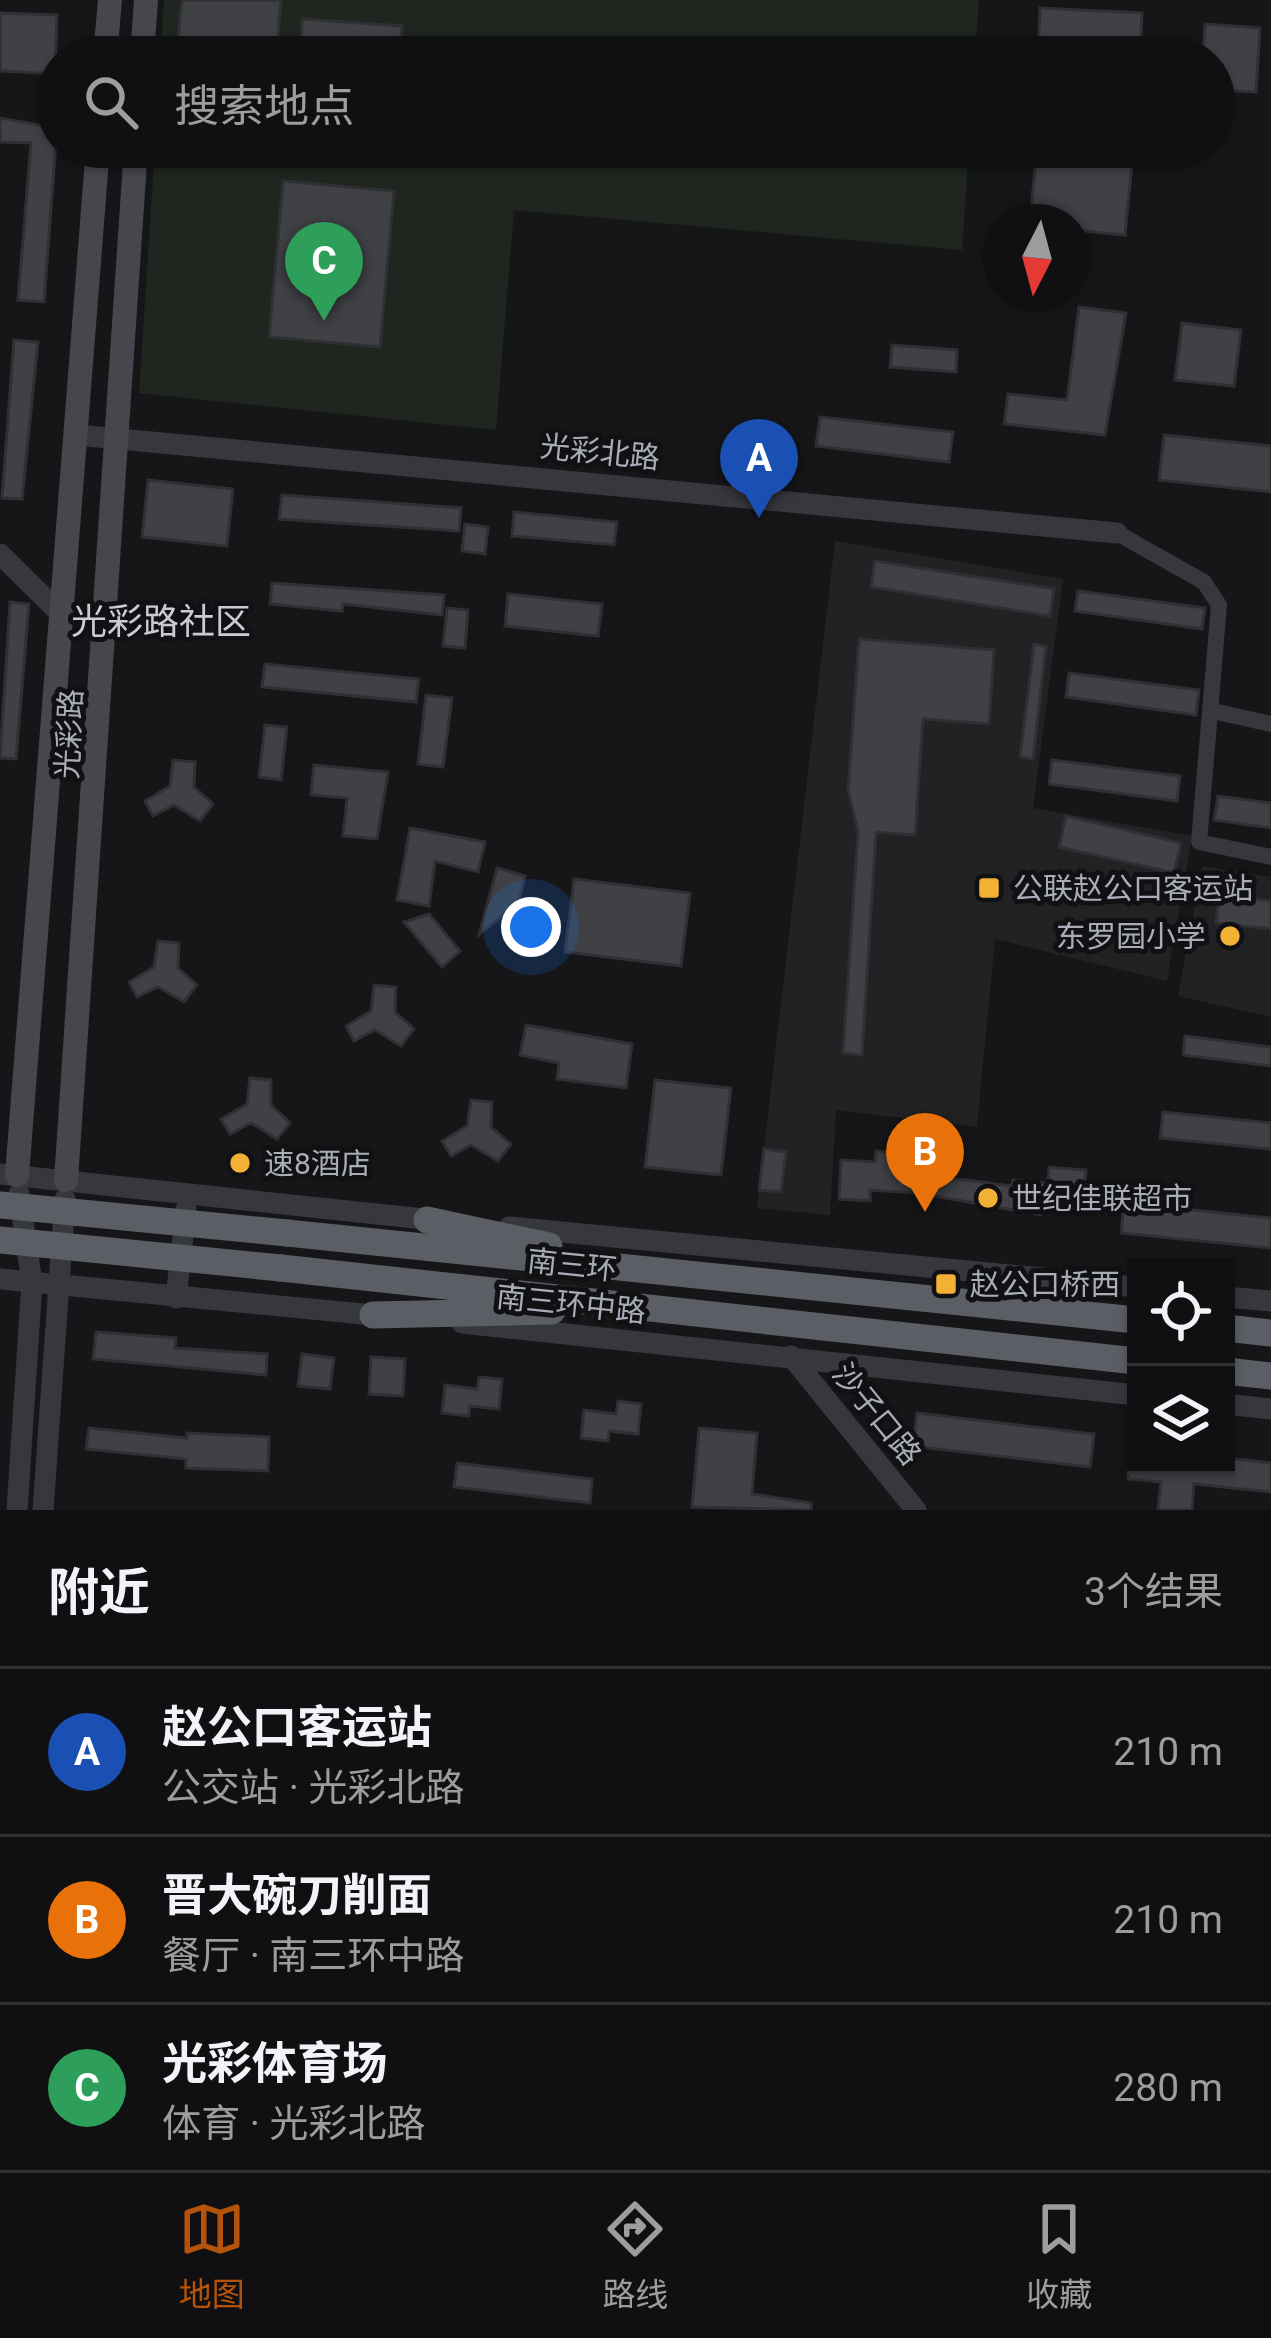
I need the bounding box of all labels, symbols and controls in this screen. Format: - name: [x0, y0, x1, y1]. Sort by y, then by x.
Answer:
- search box: [36, 36, 1235, 168]
- icon: search: [78, 69, 144, 135]
- text: 搜索地点: [174, 80, 354, 133]
- north arrow: [983, 204, 1091, 312]
- pin: C: [285, 222, 363, 321]
- pin: A: [720, 419, 798, 518]
- street label: 光彩北路: [538, 428, 662, 476]
- district label: 光彩路社区: [71, 601, 251, 643]
- street label: 光彩路: [49, 688, 89, 780]
- place label: 公联赵公口客运站: [1013, 871, 1253, 906]
- marker: 公联赵公口客运站: [976, 875, 1002, 901]
- your location: [501, 897, 561, 957]
- place label: 东罗园小学: [1056, 919, 1206, 954]
- marker: 东罗园小学: [1217, 923, 1243, 949]
- pin: B: [886, 1113, 964, 1212]
- place label: 速8酒店: [264, 1146, 371, 1181]
- marker: 速8酒店: [227, 1150, 253, 1176]
- place label: 世纪佳联超市: [1012, 1181, 1192, 1216]
- marker: 世纪佳联超市: [975, 1185, 1001, 1211]
- street label: 南三环: [525, 1243, 619, 1287]
- map controls: [1127, 1258, 1235, 1474]
- button: locate: [1127, 1258, 1235, 1366]
- place label: 赵公口桥西: [970, 1267, 1120, 1302]
- marker: 赵公口桥西: [933, 1271, 959, 1297]
- street label: 南三环中路: [495, 1279, 647, 1329]
- street label: 沙子口路: [826, 1356, 928, 1472]
- button: layers: [1127, 1366, 1235, 1474]
- text: 附近: [48, 1563, 150, 1622]
- text: 3个结果: [1084, 1569, 1223, 1615]
- text: 赵公口客运站: [162, 1701, 432, 1754]
- text: A: [74, 1729, 100, 1775]
- text: 210 m: [1113, 1729, 1223, 1775]
- text: 公交站 · 光彩北路: [162, 1765, 465, 1811]
- text: 晋大碗刀削面: [162, 1869, 432, 1922]
- text: B: [75, 1897, 99, 1943]
- text: 210 m: [1113, 1897, 1223, 1943]
- text: 餐厅 · 南三环中路: [162, 1933, 465, 1979]
- text: 光彩体育场: [162, 2037, 387, 2090]
- text: C: [74, 2065, 100, 2111]
- text: 280 m: [1113, 2065, 1223, 2111]
- text: 体育 · 光彩北路: [162, 2101, 426, 2147]
- tab: 地图: [179, 2196, 245, 2316]
- tab: 路线: [602, 2196, 668, 2316]
- tab: 收藏: [1026, 2196, 1092, 2316]

